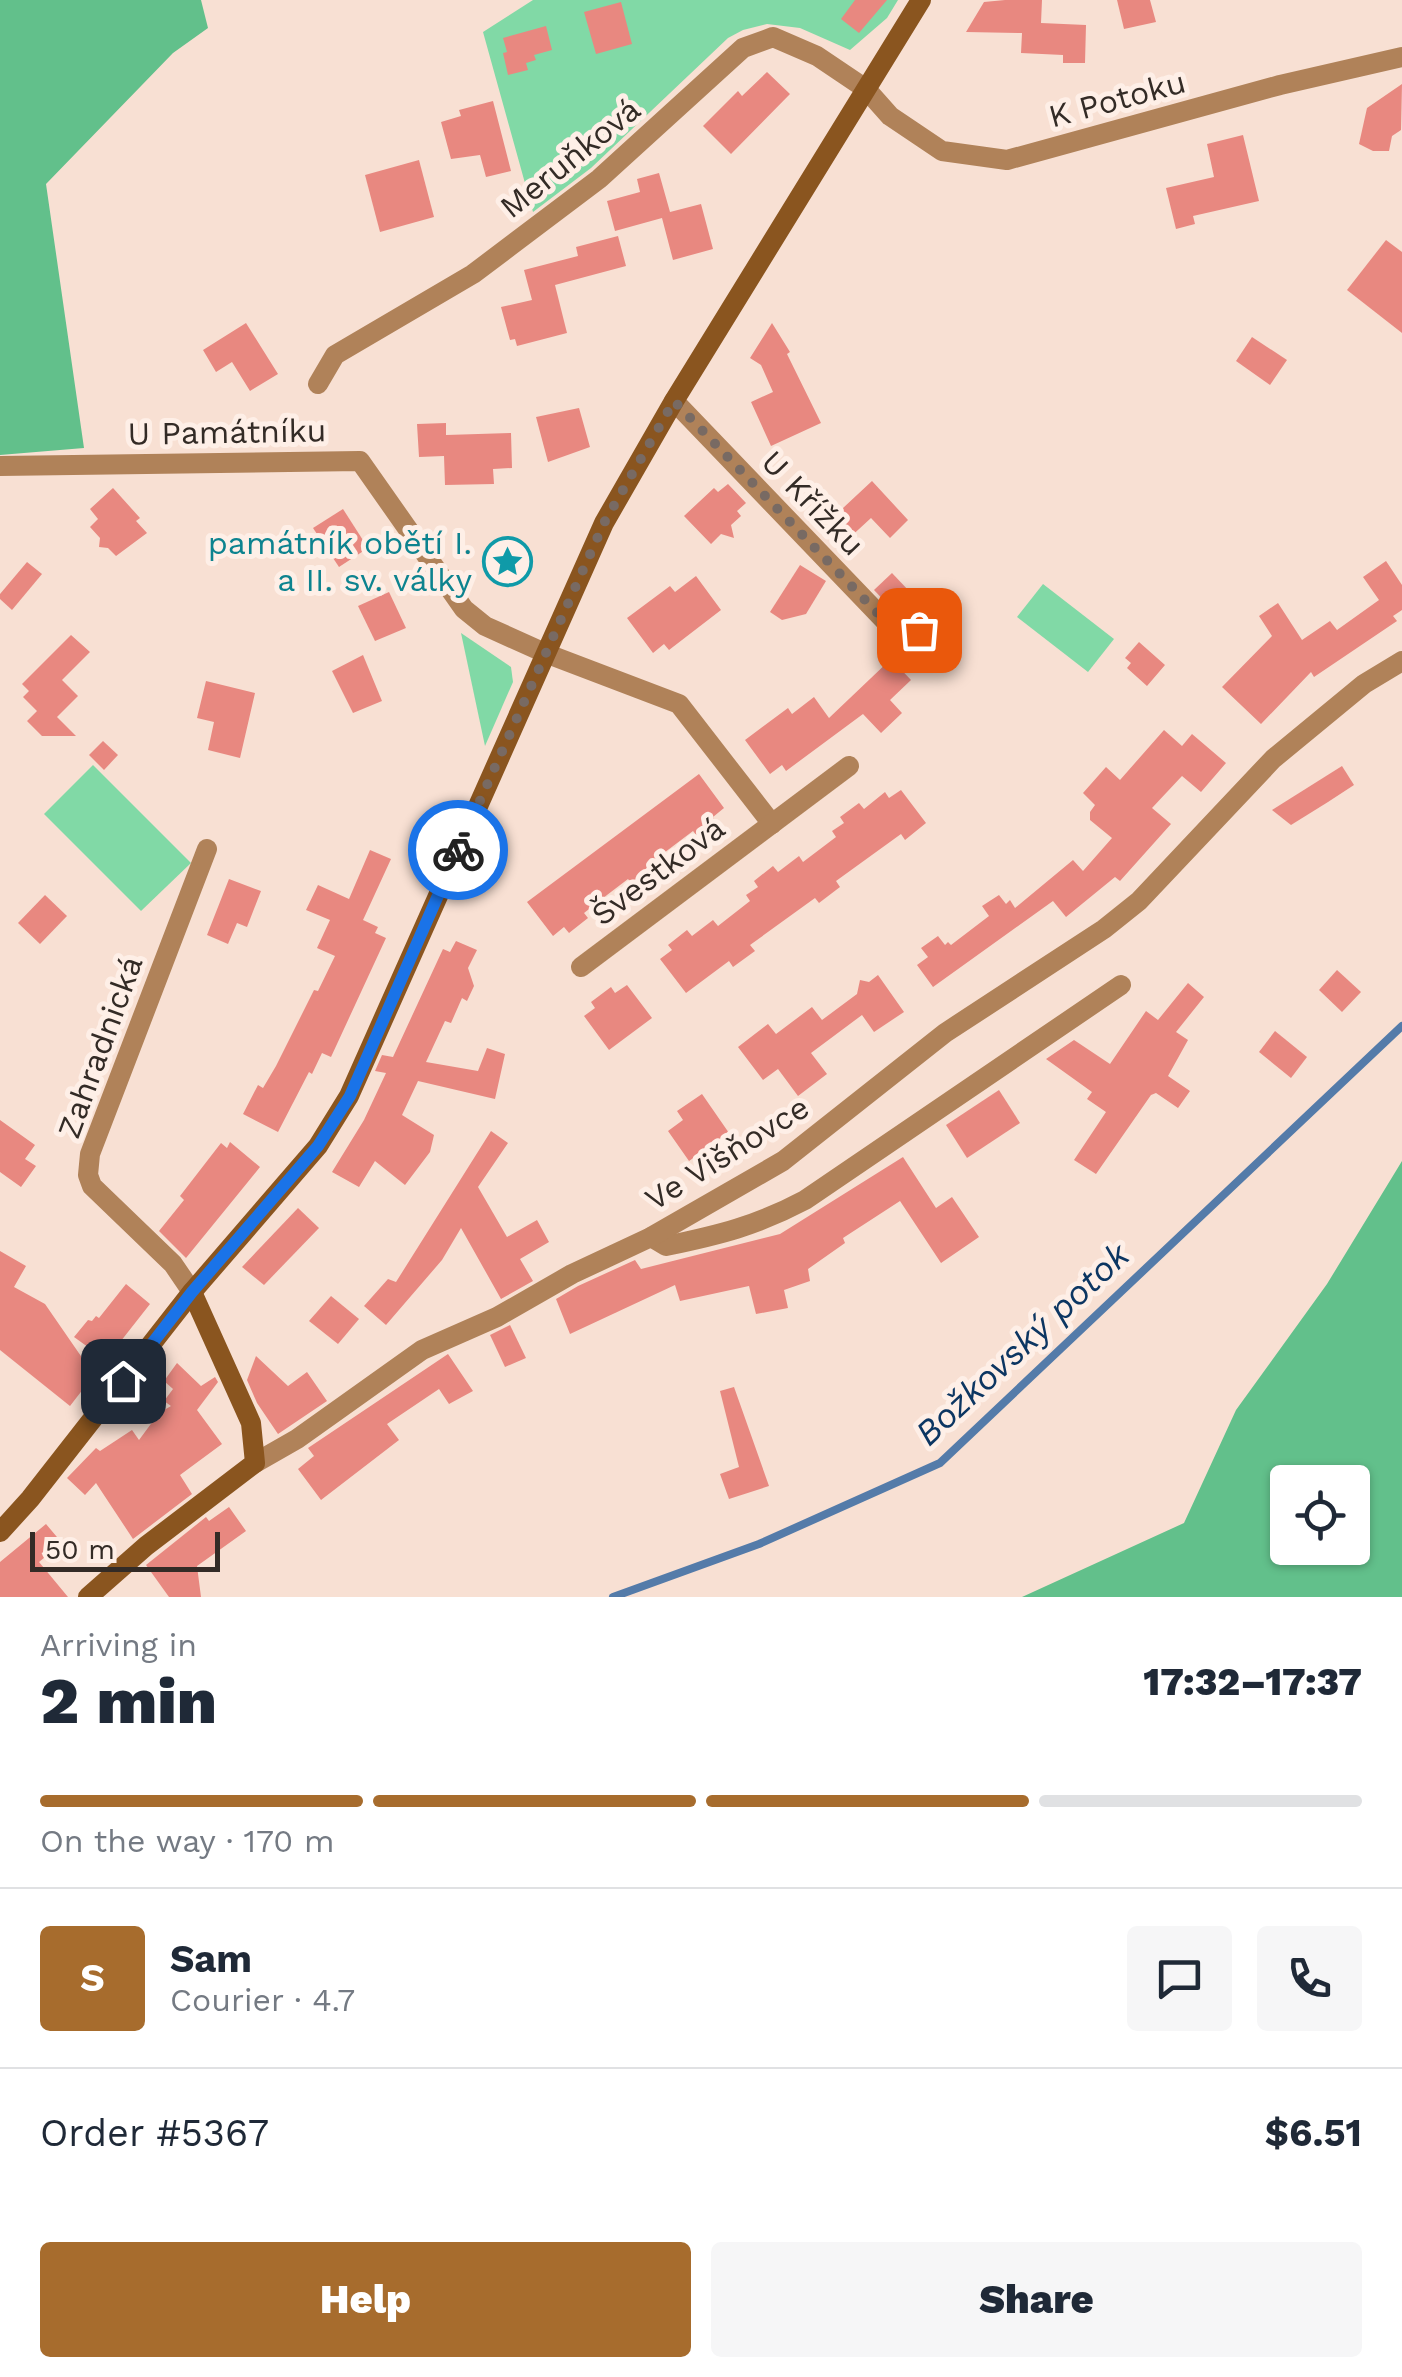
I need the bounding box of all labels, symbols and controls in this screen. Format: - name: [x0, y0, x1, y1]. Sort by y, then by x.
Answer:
- street label: K Potoku: [1044, 63, 1190, 135]
- street label: Meruňková: [492, 90, 648, 226]
- street label: U Památníku: [127, 411, 327, 453]
- street label: U Křížku: [754, 443, 872, 563]
- place label: památník obětí I. a II. sv. války: [208, 524, 472, 599]
- place icon: památník obětí I. a II. sv. války: [481, 535, 533, 587]
- pin: [877, 588, 962, 673]
- icon: bag: [892, 603, 947, 658]
- courier: [408, 800, 508, 900]
- street label: Švestková: [584, 809, 732, 933]
- icon: bike: [431, 823, 486, 878]
- street label: Zahradnická: [49, 951, 151, 1143]
- street label: Ve Višňovce: [638, 1088, 816, 1218]
- water label: Božkovský potok: [906, 1233, 1139, 1454]
- pin: [81, 1339, 166, 1424]
- icon: home: [96, 1354, 151, 1409]
- map controls: [1270, 1465, 1370, 1565]
- button: locate: [1270, 1465, 1370, 1565]
- scale bar: [30, 1527, 220, 1572]
- text: 50 m: [45, 1533, 115, 1566]
- text: Arriving in: [40, 1626, 197, 1664]
- text: 17:32–17:37: [1143, 1660, 1362, 1704]
- text: 2 min: [40, 1663, 217, 1739]
- text: On the way · 170 m: [40, 1822, 335, 1860]
- button: chat: [1127, 1926, 1232, 2031]
- button: phone: [1257, 1926, 1362, 2031]
- text: Sam: [170, 1937, 252, 1981]
- text: S: [80, 1956, 105, 2000]
- text: Courier · 4.7: [170, 1981, 355, 2019]
- text: Order #5367: [40, 2111, 269, 2155]
- text: $6.51: [1265, 2111, 1362, 2155]
- button: Help: [40, 2242, 691, 2357]
- button: Share: [711, 2242, 1362, 2357]

